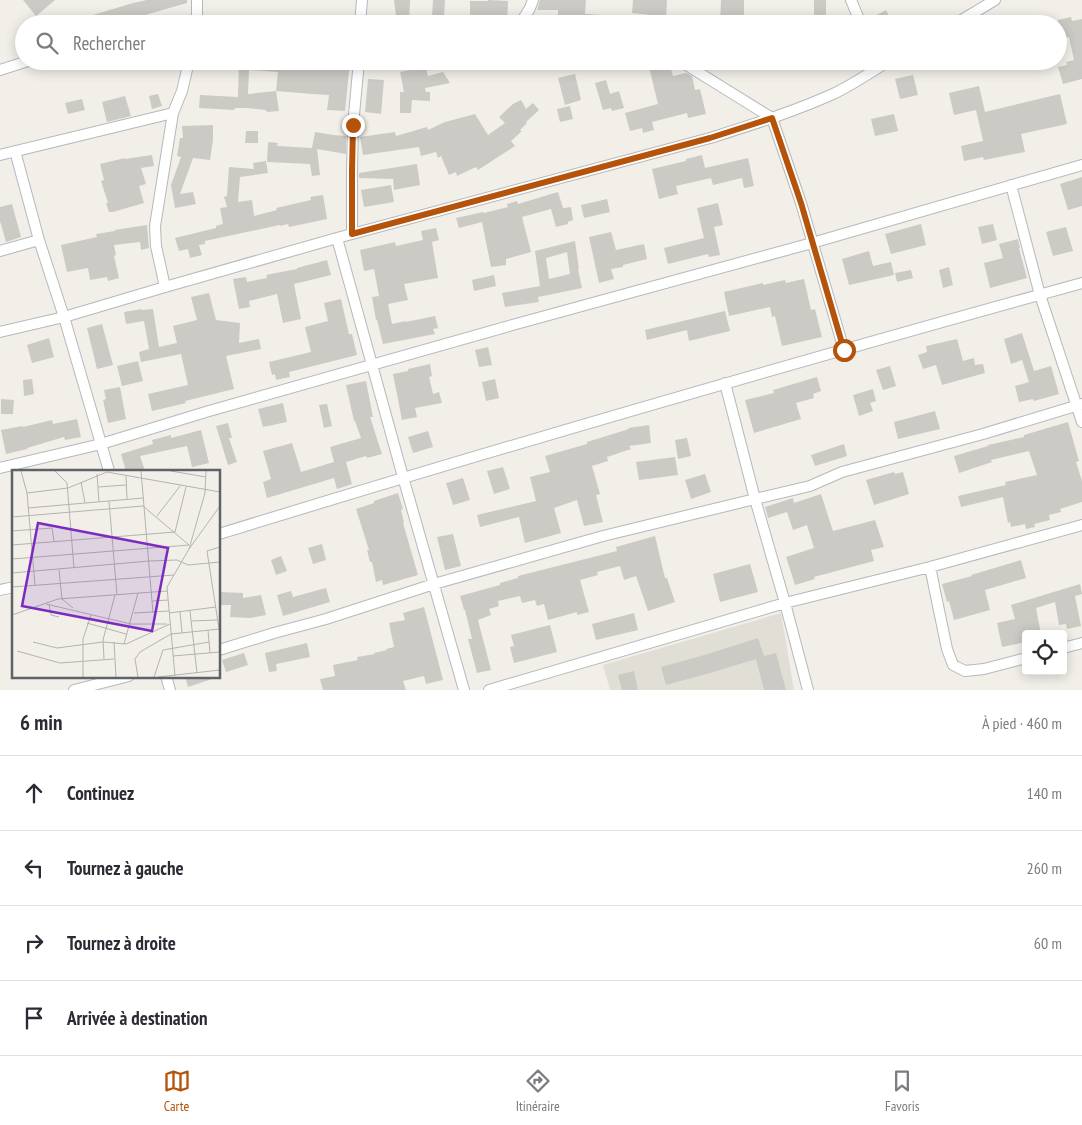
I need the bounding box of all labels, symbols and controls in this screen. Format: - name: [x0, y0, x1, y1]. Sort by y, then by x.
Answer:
- search box: [15, 15, 1067, 70]
- icon: search: [33, 29, 61, 57]
- text: Rechercher: [73, 31, 145, 55]
- route end: [342, 114, 365, 137]
- route start: [833, 339, 856, 362]
- inset map: [12, 470, 220, 678]
- map controls: [1022, 630, 1067, 675]
- button: locate: [1022, 630, 1067, 675]
- text: 6 min: [20, 709, 62, 736]
- text: À pied · 460 m: [982, 713, 1062, 733]
- icon: ahead: [20, 779, 48, 807]
- text: Continuez: [67, 781, 134, 805]
- text: 140 m: [1027, 783, 1062, 803]
- icon: left: [20, 854, 48, 882]
- text: Tournez à gauche: [67, 856, 184, 880]
- text: 260 m: [1027, 858, 1062, 878]
- icon: right: [20, 929, 48, 957]
- text: Tournez à droite: [67, 931, 176, 955]
- text: 60 m: [1034, 933, 1062, 953]
- icon: arrive: [20, 1004, 48, 1032]
- text: Arrivée à destination: [67, 1006, 208, 1030]
- tab: Carte: [163, 1067, 191, 1115]
- tab: Itinéraire: [516, 1067, 560, 1115]
- tab: Favoris: [885, 1067, 919, 1115]

